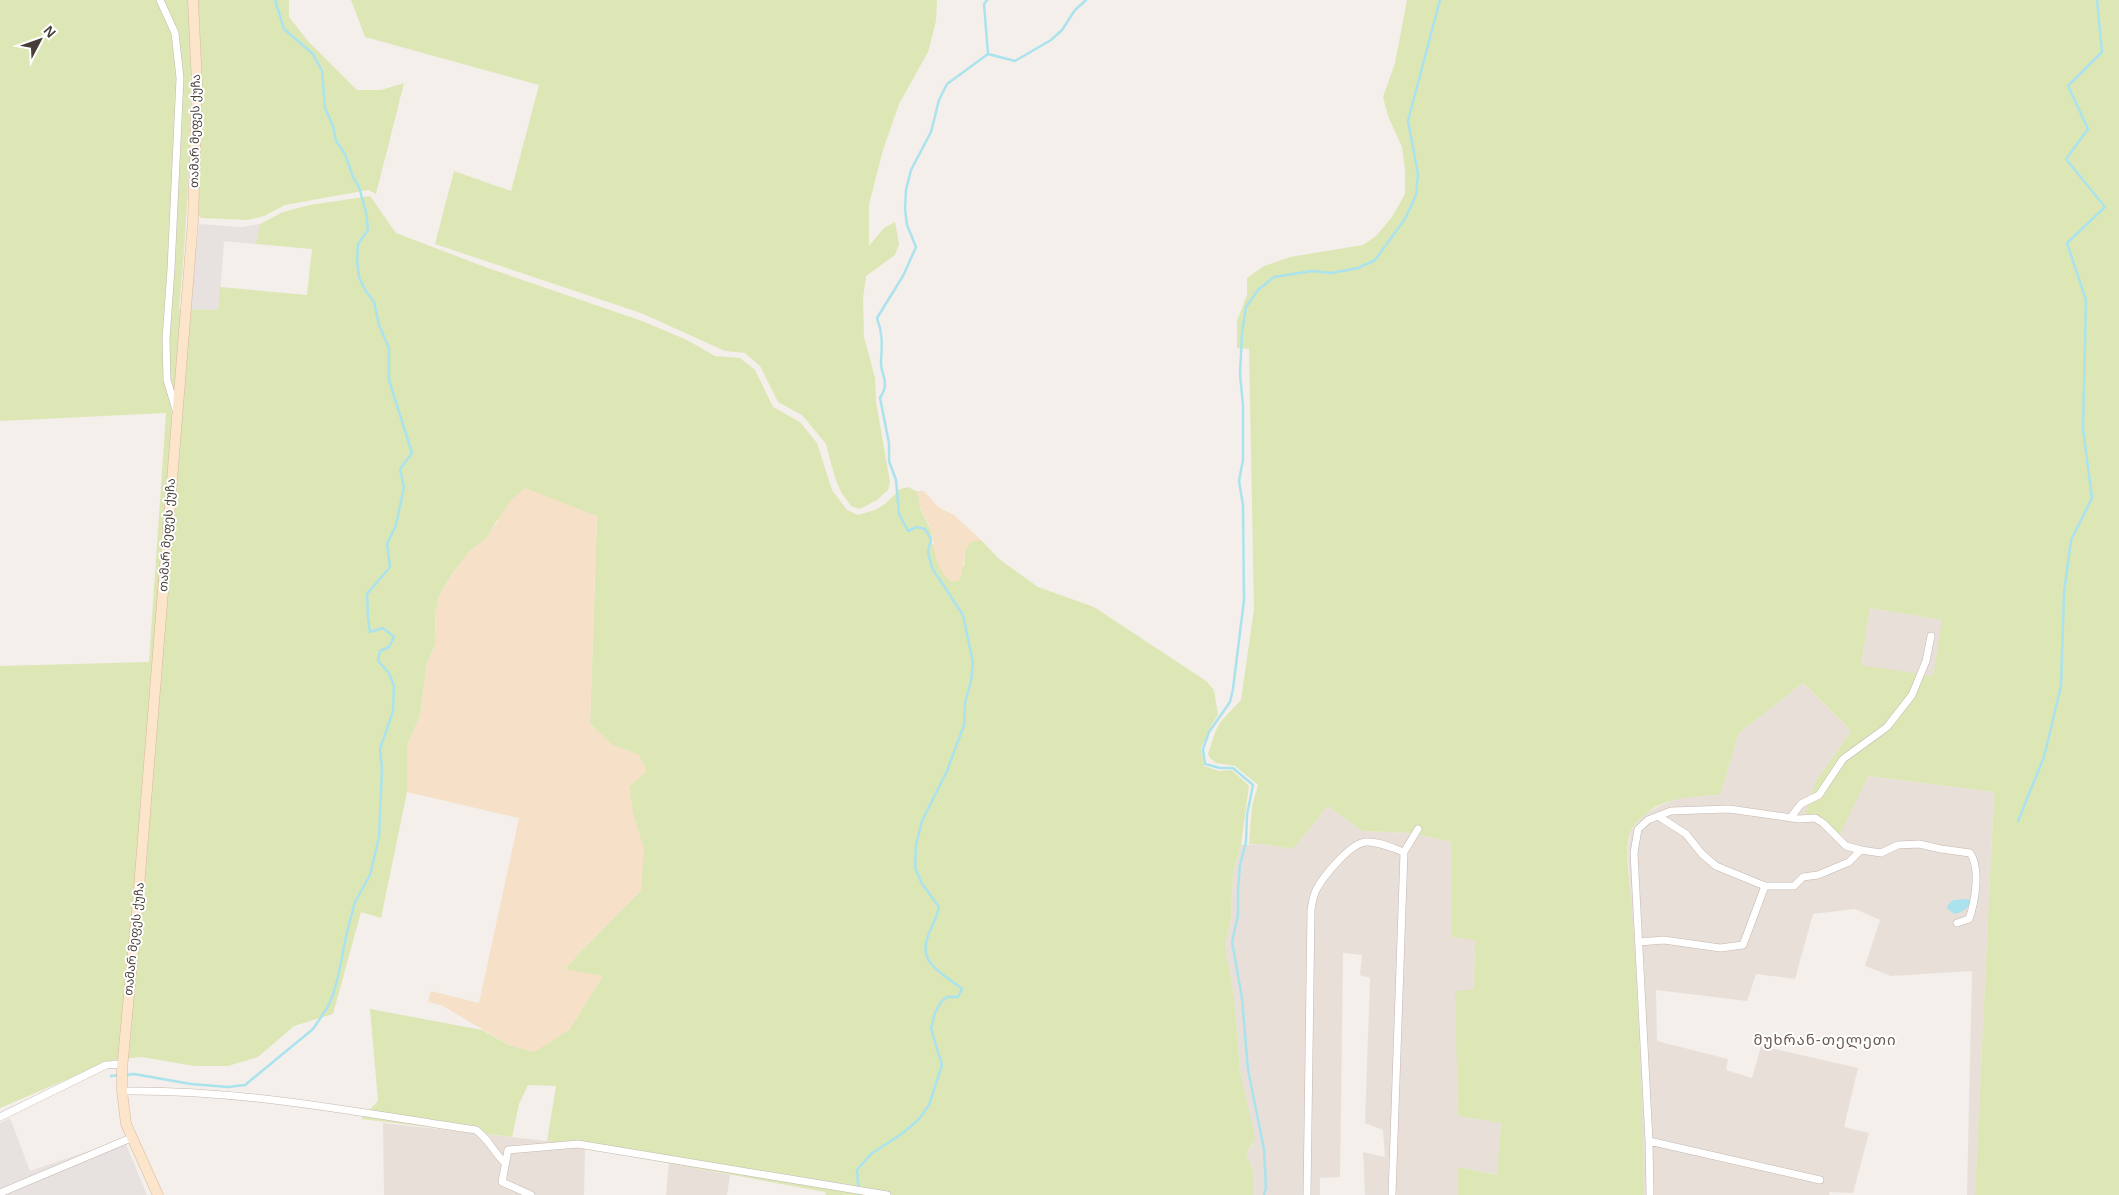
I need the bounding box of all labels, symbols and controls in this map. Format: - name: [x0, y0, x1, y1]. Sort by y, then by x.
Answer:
- north arrow: [15, 15, 65, 65]
- text: N: [40, 22, 59, 41]
- street label: თამარ მეფეს ქუჩა: [187, 74, 203, 188]
- street label: თამარ მეფეს ქუჩა: [156, 478, 178, 592]
- street label: თამარ მეფეს ქუჩა: [121, 882, 147, 996]
- district label: მუხრან-თელეთი: [1753, 1031, 1897, 1049]

